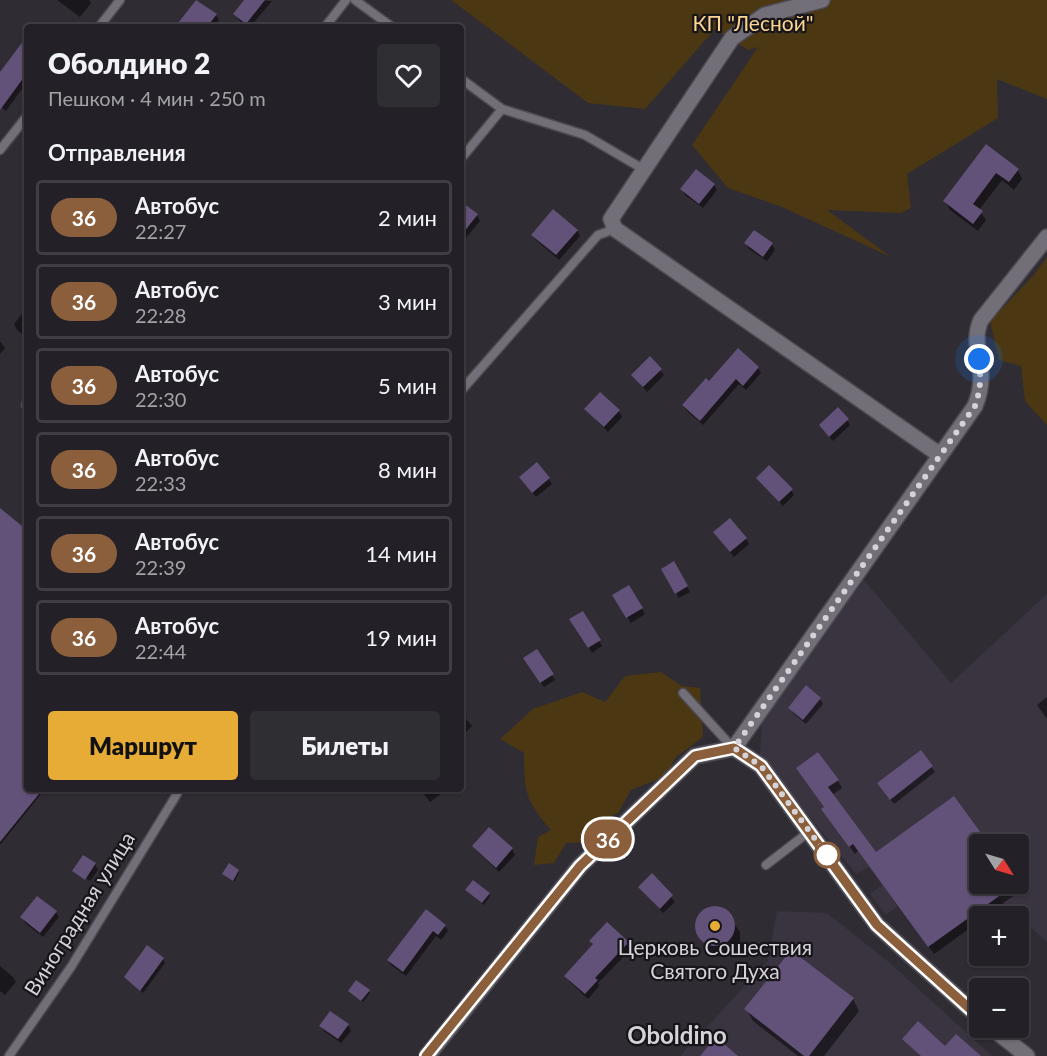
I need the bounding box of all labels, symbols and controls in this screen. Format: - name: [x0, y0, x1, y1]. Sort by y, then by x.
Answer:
- park label: КП "Лесной": [692, 10, 814, 35]
- button: heart: [377, 44, 440, 107]
- text: Оболдино 2: [48, 46, 210, 80]
- text: Пешком · 4 мин · 250 m: [48, 86, 266, 110]
- text: Отправления: [48, 139, 186, 166]
- text: Автобус: [135, 192, 219, 219]
- text: 2 мин: [378, 204, 437, 231]
- text: 36: [72, 205, 96, 230]
- text: 22:27: [135, 219, 186, 243]
- text: Автобус: [135, 276, 219, 303]
- text: 3 мин: [378, 288, 437, 315]
- text: 36: [72, 289, 96, 314]
- text: 22:28: [135, 303, 186, 327]
- your location: [964, 344, 994, 374]
- text: Автобус: [135, 360, 219, 387]
- text: 5 мин: [378, 372, 437, 399]
- text: 36: [72, 373, 96, 398]
- text: 22:30: [135, 387, 186, 411]
- text: Автобус: [135, 444, 219, 471]
- text: 8 мин: [378, 456, 437, 483]
- text: 36: [72, 457, 96, 482]
- text: 22:33: [135, 471, 186, 495]
- text: Автобус: [135, 528, 219, 555]
- text: 14 мин: [365, 540, 437, 567]
- text: 36: [72, 541, 96, 566]
- text: 22:39: [135, 555, 186, 579]
- text: Автобус: [135, 612, 219, 639]
- text: 19 мин: [365, 624, 437, 651]
- text: 36: [72, 625, 96, 650]
- text: 22:44: [135, 639, 186, 663]
- button: Маршрут: [48, 711, 238, 780]
- button: Билеты: [250, 711, 440, 780]
- line badge: 36: [581, 820, 635, 858]
- street label: Виноградная улица: [18, 827, 139, 1000]
- text: 36: [596, 827, 620, 852]
- north arrow: [969, 834, 1029, 894]
- map controls: [969, 834, 1029, 1038]
- unlabelled marker: [814, 842, 840, 868]
- button: +: [969, 906, 1029, 966]
- marker: Церковь Сошествия Святого Духа: [708, 919, 722, 933]
- place label: Церковь Сошествия Святого Духа: [618, 934, 812, 983]
- button: −: [969, 978, 1029, 1038]
- district label: Oboldino: [627, 1020, 727, 1049]

